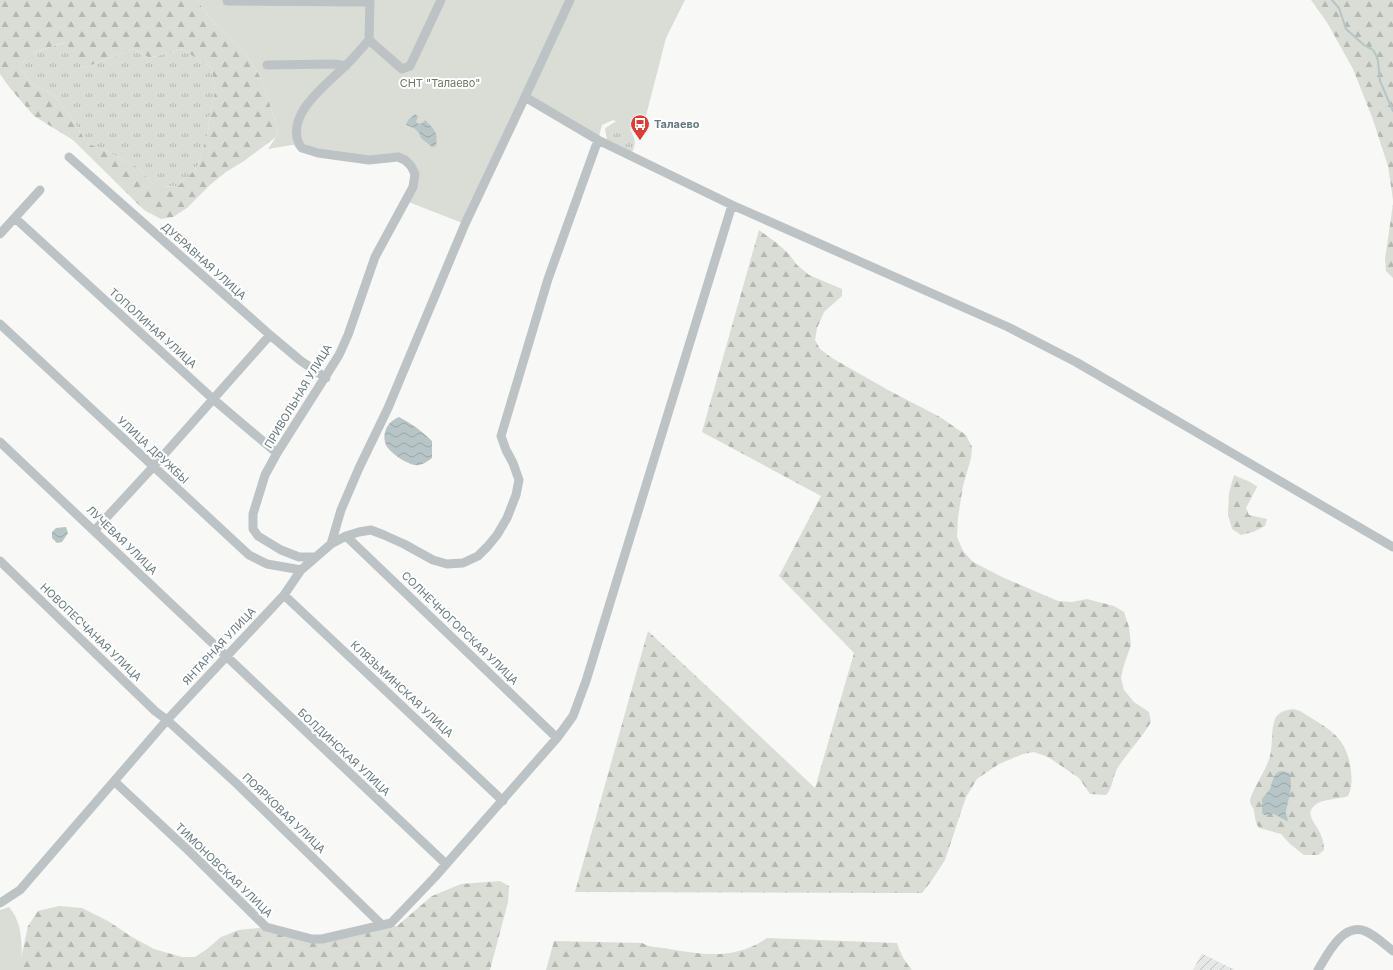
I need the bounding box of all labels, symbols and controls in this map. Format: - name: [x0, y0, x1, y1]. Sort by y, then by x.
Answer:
- park label: СНТ "Талаево": [400, 76, 480, 90]
- bus stop icon: Талаево: [629, 113, 651, 141]
- place label: Талаево: [654, 117, 700, 131]
- street label: ДУБРАВНАЯ УЛИЦА: [159, 219, 249, 303]
- street label: ТОПОЛИНАЯ УЛИЦА: [106, 285, 200, 371]
- street label: ПРИВОЛЬНАЯ УЛИЦА: [261, 341, 335, 451]
- street label: УЛИЦА ДРУЖБЫ: [114, 413, 192, 487]
- street label: ЛУЧЕВАЯ УЛИЦА: [84, 503, 161, 578]
- street label: СОЛНЕЧНОГОРСКАЯ УЛИЦА: [399, 568, 522, 688]
- street label: НОВОПЕСЧАНАЯ УЛИЦА: [38, 580, 145, 684]
- street label: ЯНТАРНАЯ УЛИЦА: [179, 604, 259, 688]
- street label: КЛЯЗЬМИНСКАЯ УЛИЦА: [348, 638, 457, 740]
- street label: БОЛДИНСКАЯ УЛИЦА: [295, 705, 393, 799]
- street label: ПОЯРКОВАЯ УЛИЦА: [240, 770, 329, 857]
- street label: ТИМОНОВСКАЯ УЛИЦА: [173, 820, 276, 920]

